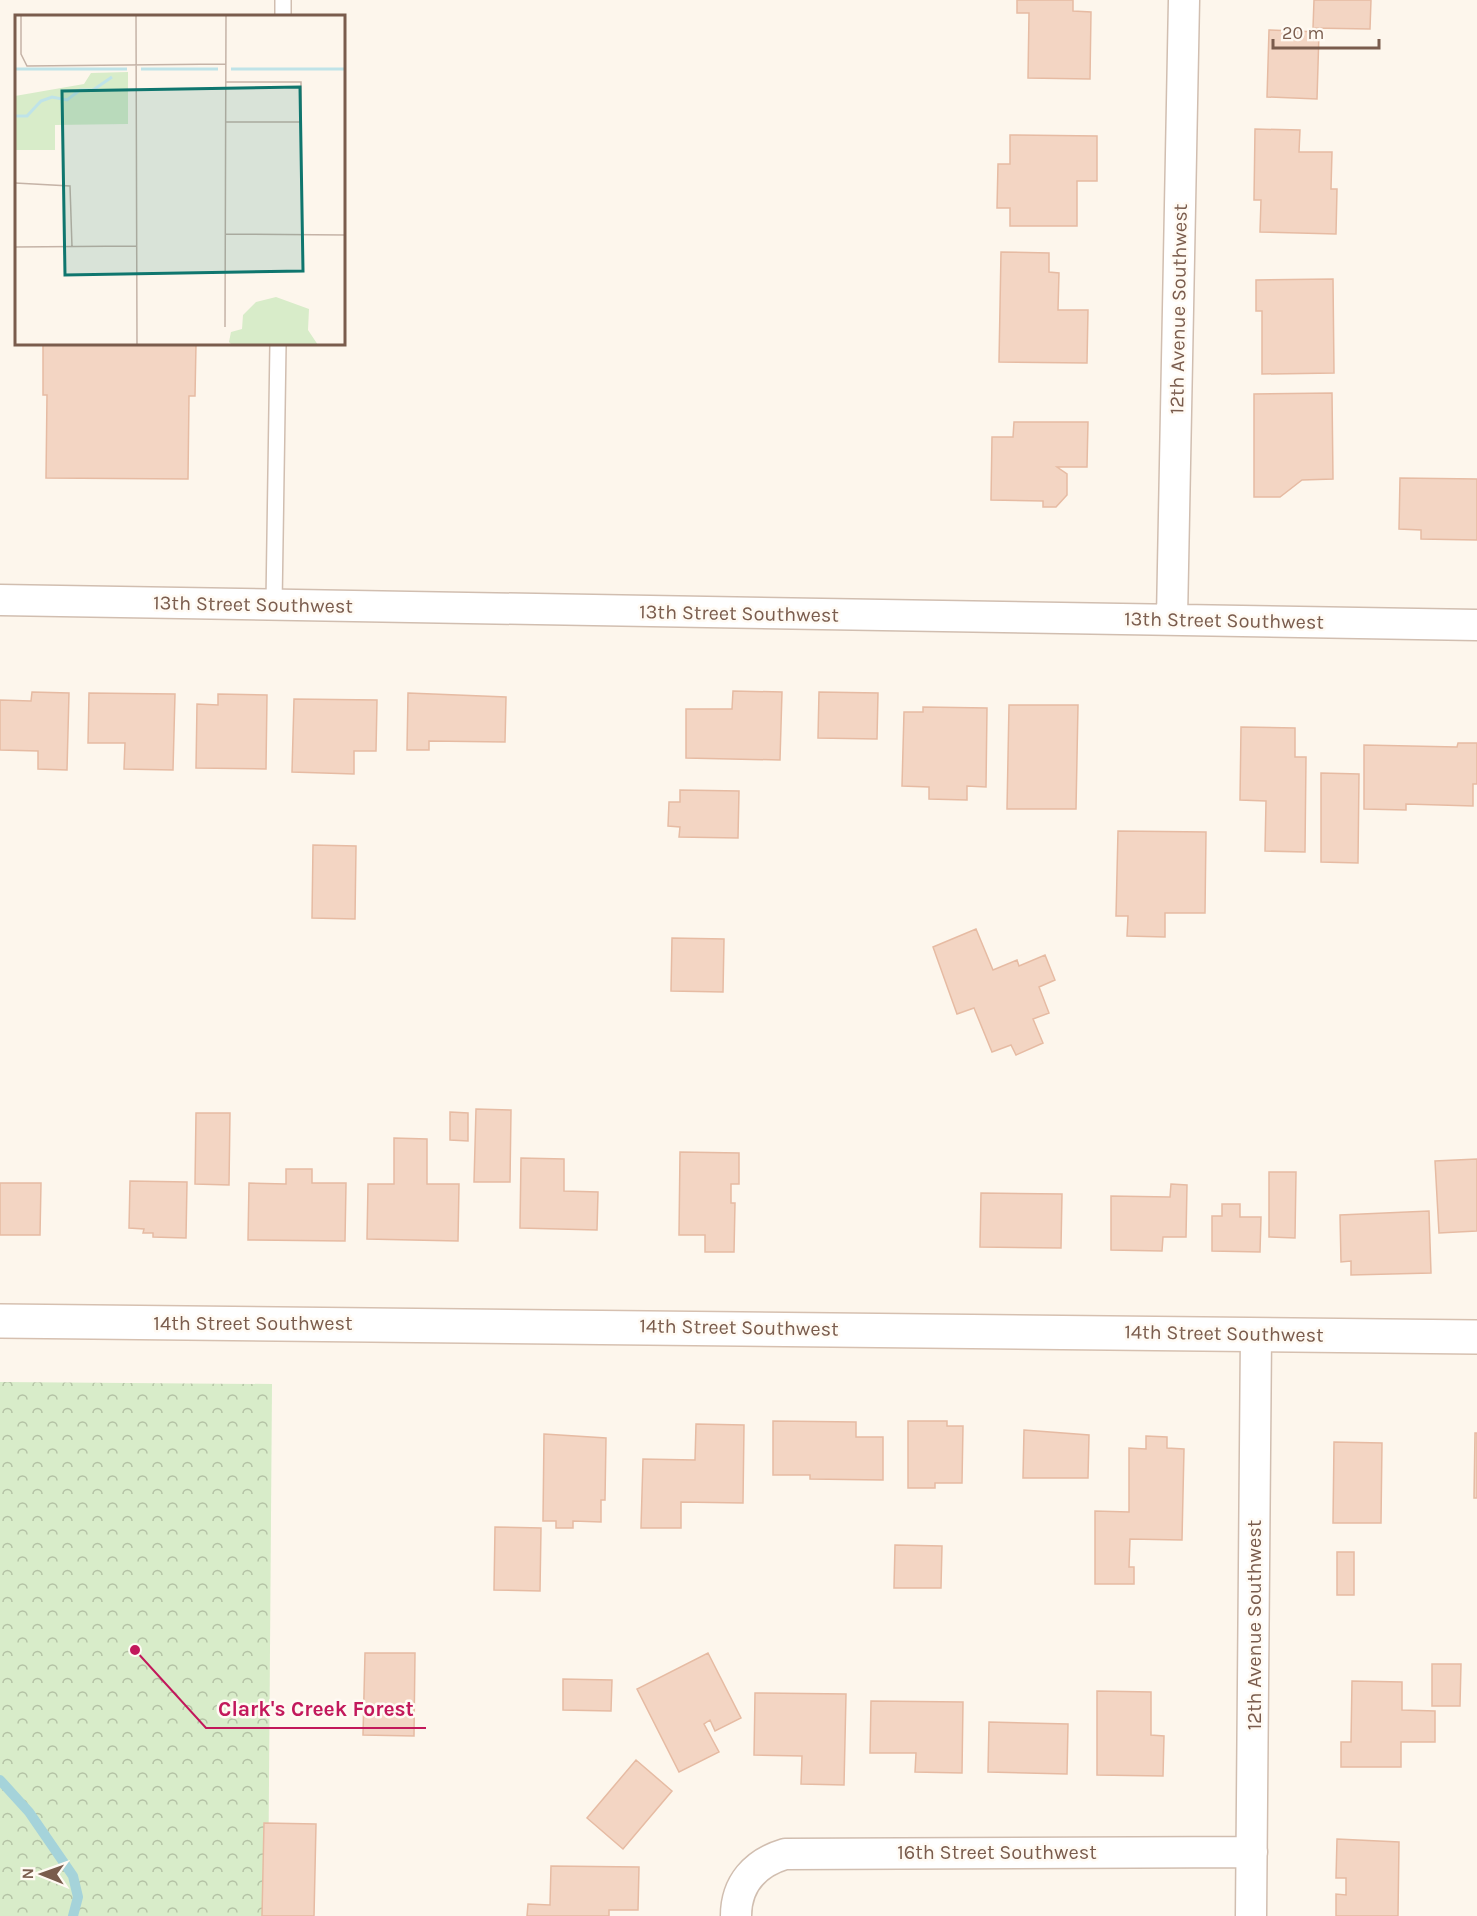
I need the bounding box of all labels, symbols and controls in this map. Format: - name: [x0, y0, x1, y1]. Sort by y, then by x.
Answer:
- scale bar: [1273, 12, 1380, 50]
- inset map: [15, 15, 345, 345]
- text: 20 m: [1282, 22, 1324, 44]
- street label: 12th Avenue Southwest: [1165, 203, 1192, 415]
- street label: 13th Street Southwest: [153, 591, 354, 618]
- street label: 13th Street Southwest: [639, 600, 840, 627]
- street label: 13th Street Southwest: [1124, 607, 1325, 634]
- street label: 14th Street Southwest: [153, 1312, 353, 1335]
- street label: 14th Street Southwest: [639, 1314, 839, 1341]
- street label: 14th Street Southwest: [1124, 1320, 1324, 1347]
- street label: 12th Avenue Southwest: [1243, 1519, 1266, 1730]
- callout: Clark's Creek Forest: [206, 1689, 426, 1728]
- text: Clark's Creek Forest: [218, 1697, 414, 1721]
- street label: 16th Street Southwest: [897, 1841, 1097, 1864]
- north arrow: [12, 1844, 72, 1904]
- text: N: [18, 1868, 37, 1880]

